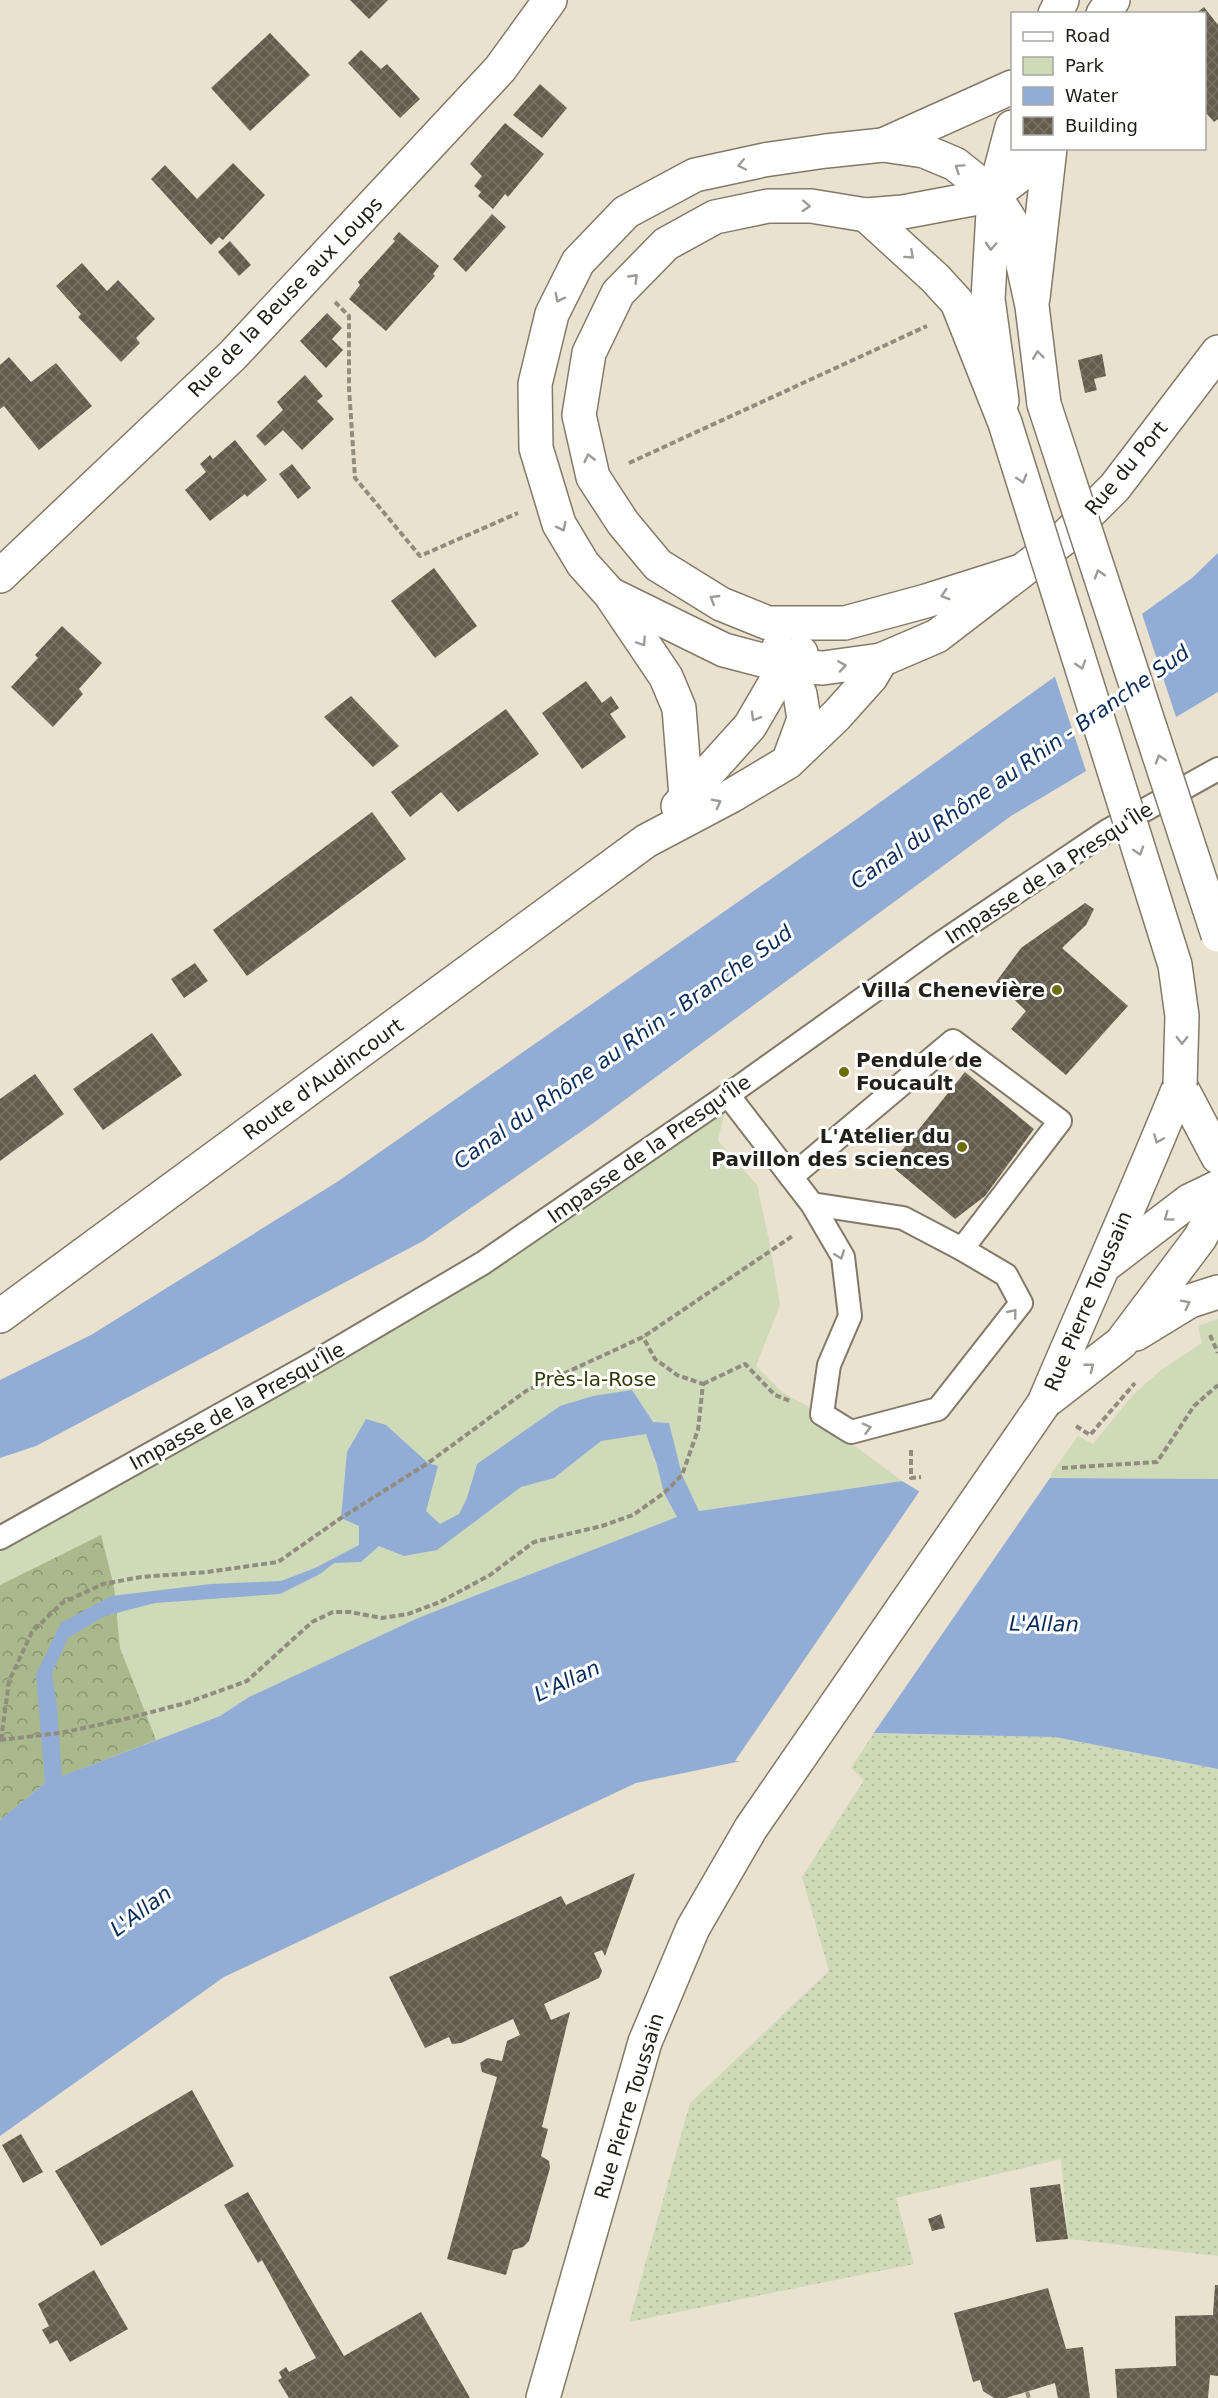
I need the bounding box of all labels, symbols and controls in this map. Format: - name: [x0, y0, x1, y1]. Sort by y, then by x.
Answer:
- legend: [1011, 12, 1206, 150]
- text: Road: [1065, 25, 1110, 46]
- text: Park: [1065, 55, 1104, 76]
- text: Water: [1065, 85, 1119, 106]
- text: Building: [1065, 115, 1138, 136]
- one-way arrow: [738, 157, 748, 170]
- one-way arrow: [954, 164, 965, 175]
- street label: Rue de la Beuse aux Loups: [183, 192, 387, 402]
- one-way arrow: [802, 200, 811, 213]
- one-way arrow: [985, 242, 998, 251]
- one-way arrow: [902, 247, 913, 258]
- one-way arrow: [626, 274, 637, 285]
- one-way arrow: [555, 292, 567, 303]
- one-way arrow: [1032, 351, 1045, 360]
- street label: Rue du Port: [1080, 416, 1172, 520]
- one-way arrow: [583, 453, 596, 463]
- one-way arrow: [1015, 473, 1028, 484]
- one-way arrow: [554, 521, 566, 532]
- one-way arrow: [1094, 569, 1107, 580]
- one-way arrow: [940, 588, 951, 600]
- one-way arrow: [710, 595, 720, 607]
- one-way arrow: [635, 636, 647, 646]
- water label: Canal du Rhône au Rhin - Branche Sud: [846, 640, 1194, 894]
- one-way arrow: [1074, 659, 1086, 670]
- one-way arrow: [837, 660, 846, 672]
- one-way arrow: [751, 711, 763, 721]
- one-way arrow: [1155, 754, 1168, 765]
- street label: Impasse de la Presqu'Île: [941, 797, 1157, 949]
- one-way arrow: [710, 799, 721, 810]
- one-way arrow: [1132, 845, 1144, 856]
- water label: Canal du Rhône au Rhin - Branche Sud: [449, 920, 797, 1174]
- place label: Villa Chenevière: [862, 978, 1045, 1002]
- marker: Villa Chenevière: [1050, 983, 1064, 997]
- street label: Route d'Audincourt: [238, 1013, 408, 1145]
- one-way arrow: [1176, 1036, 1188, 1045]
- place label: Pendule de Foucault: [856, 1048, 982, 1095]
- marker: Pendule de Foucault: [837, 1065, 851, 1079]
- street label: Impasse de la Presqu'Île: [543, 1070, 755, 1228]
- place label: L'Atelier du Pavillon des sciences: [711, 1124, 950, 1171]
- one-way arrow: [1153, 1133, 1165, 1144]
- marker: L'Atelier du Pavillon des sciences: [955, 1140, 969, 1154]
- street label: Rue Pierre Toussain: [1039, 1207, 1137, 1395]
- one-way arrow: [1163, 1210, 1174, 1221]
- one-way arrow: [833, 1248, 845, 1259]
- one-way arrow: [1180, 1300, 1191, 1311]
- one-way arrow: [1005, 1309, 1016, 1320]
- street label: Impasse de la Presqu'Île: [125, 1337, 349, 1475]
- one-way arrow: [1083, 1364, 1094, 1375]
- park label: Près-la-Rose: [534, 1367, 656, 1391]
- one-way arrow: [862, 1422, 872, 1435]
- water label: L'Allan: [1009, 1611, 1079, 1637]
- water label: L'Allan: [530, 1655, 604, 1707]
- water label: L'Allan: [106, 1881, 176, 1941]
- street label: Rue Pierre Toussain: [589, 2010, 669, 2202]

